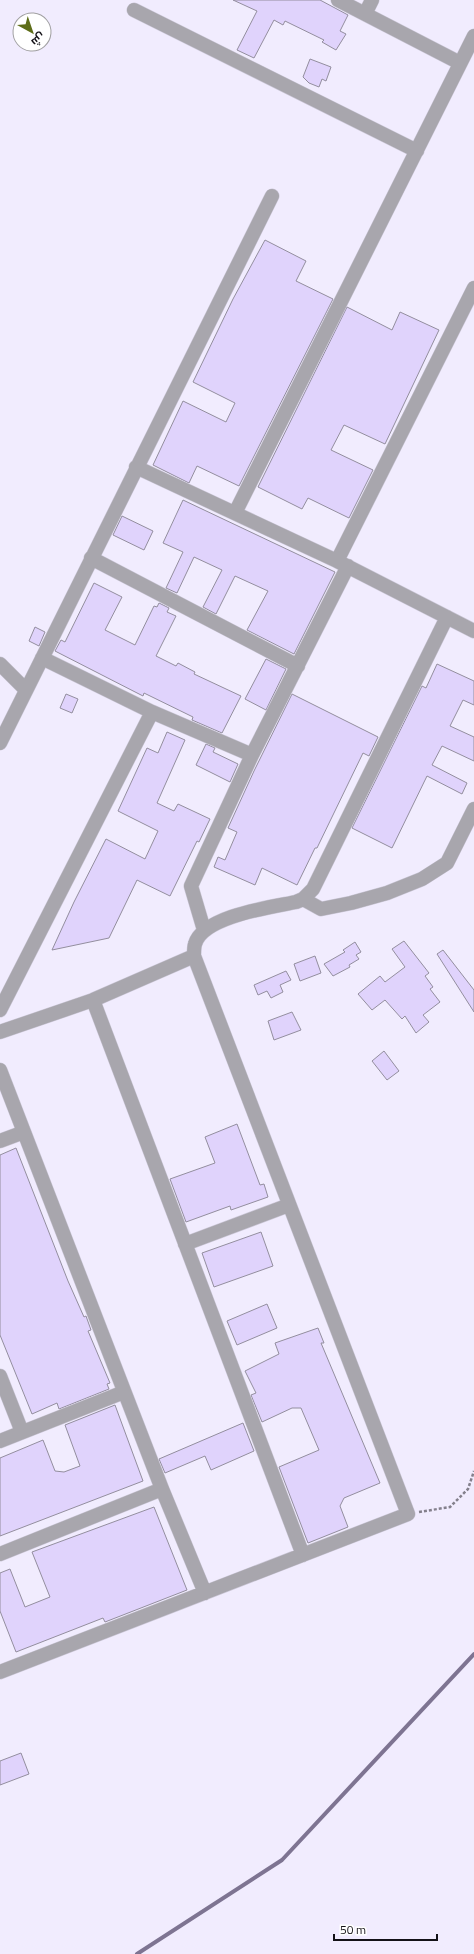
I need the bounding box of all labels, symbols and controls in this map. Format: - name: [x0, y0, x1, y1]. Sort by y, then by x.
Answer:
- north arrow: [12, 12, 52, 52]
- text: ش: [28, 29, 49, 50]
- scale bar: [334, 1916, 437, 1942]
- text: 50 m: [340, 1920, 366, 1939]

